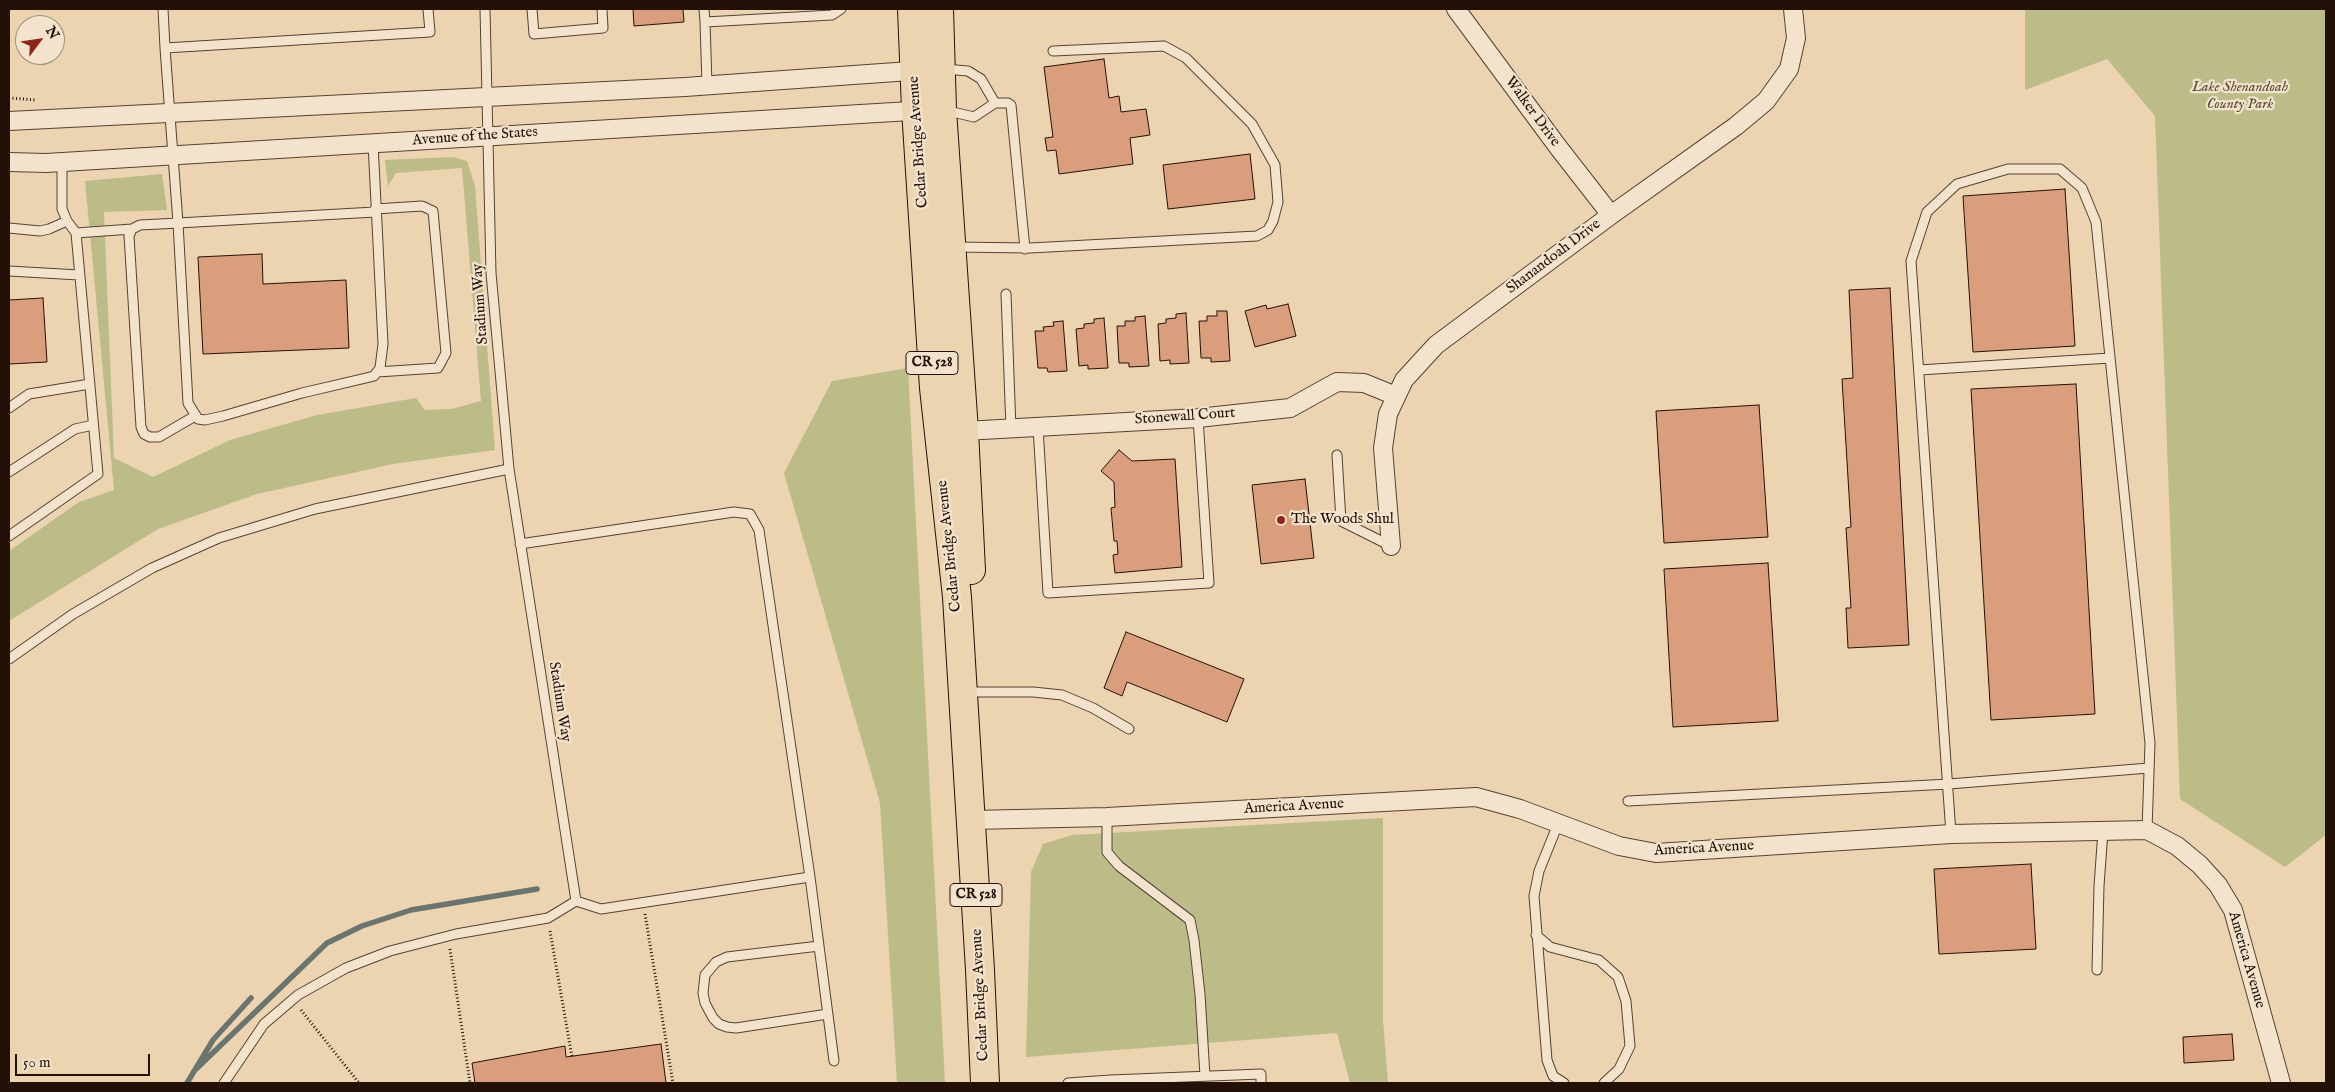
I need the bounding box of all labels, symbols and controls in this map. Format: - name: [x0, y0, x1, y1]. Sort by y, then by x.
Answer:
- north arrow: [15, 15, 65, 65]
- text: N: [41, 23, 63, 43]
- street label: Walker Drive: [1500, 73, 1564, 151]
- street label: Cedar Bridge Avenue: [905, 75, 933, 209]
- park label: Lake Shenandoah County Park: [2192, 79, 2288, 114]
- street label: Avenue of the States: [412, 124, 538, 150]
- street label: Shanandoah Drive: [1503, 216, 1605, 298]
- street label: Stadium Way: [469, 263, 493, 345]
- road number: CR 528: [906, 352, 958, 374]
- street label: Stonewall Court: [1134, 405, 1236, 429]
- street label: Cedar Bridge Avenue: [934, 479, 966, 613]
- place label: The Woods Shul: [1291, 511, 1394, 529]
- marker: The Woods Shul: [1275, 514, 1287, 526]
- street label: Stadium Way: [544, 661, 574, 743]
- street label: America Avenue: [1244, 795, 1344, 819]
- street label: America Avenue: [1654, 837, 1754, 861]
- road number: CR 528: [950, 884, 1002, 906]
- street label: America Avenue: [2224, 909, 2268, 1011]
- street label: Cedar Bridge Avenue: [969, 928, 993, 1062]
- scale bar: [18, 1044, 152, 1076]
- text: 50 m: [23, 1053, 51, 1072]

